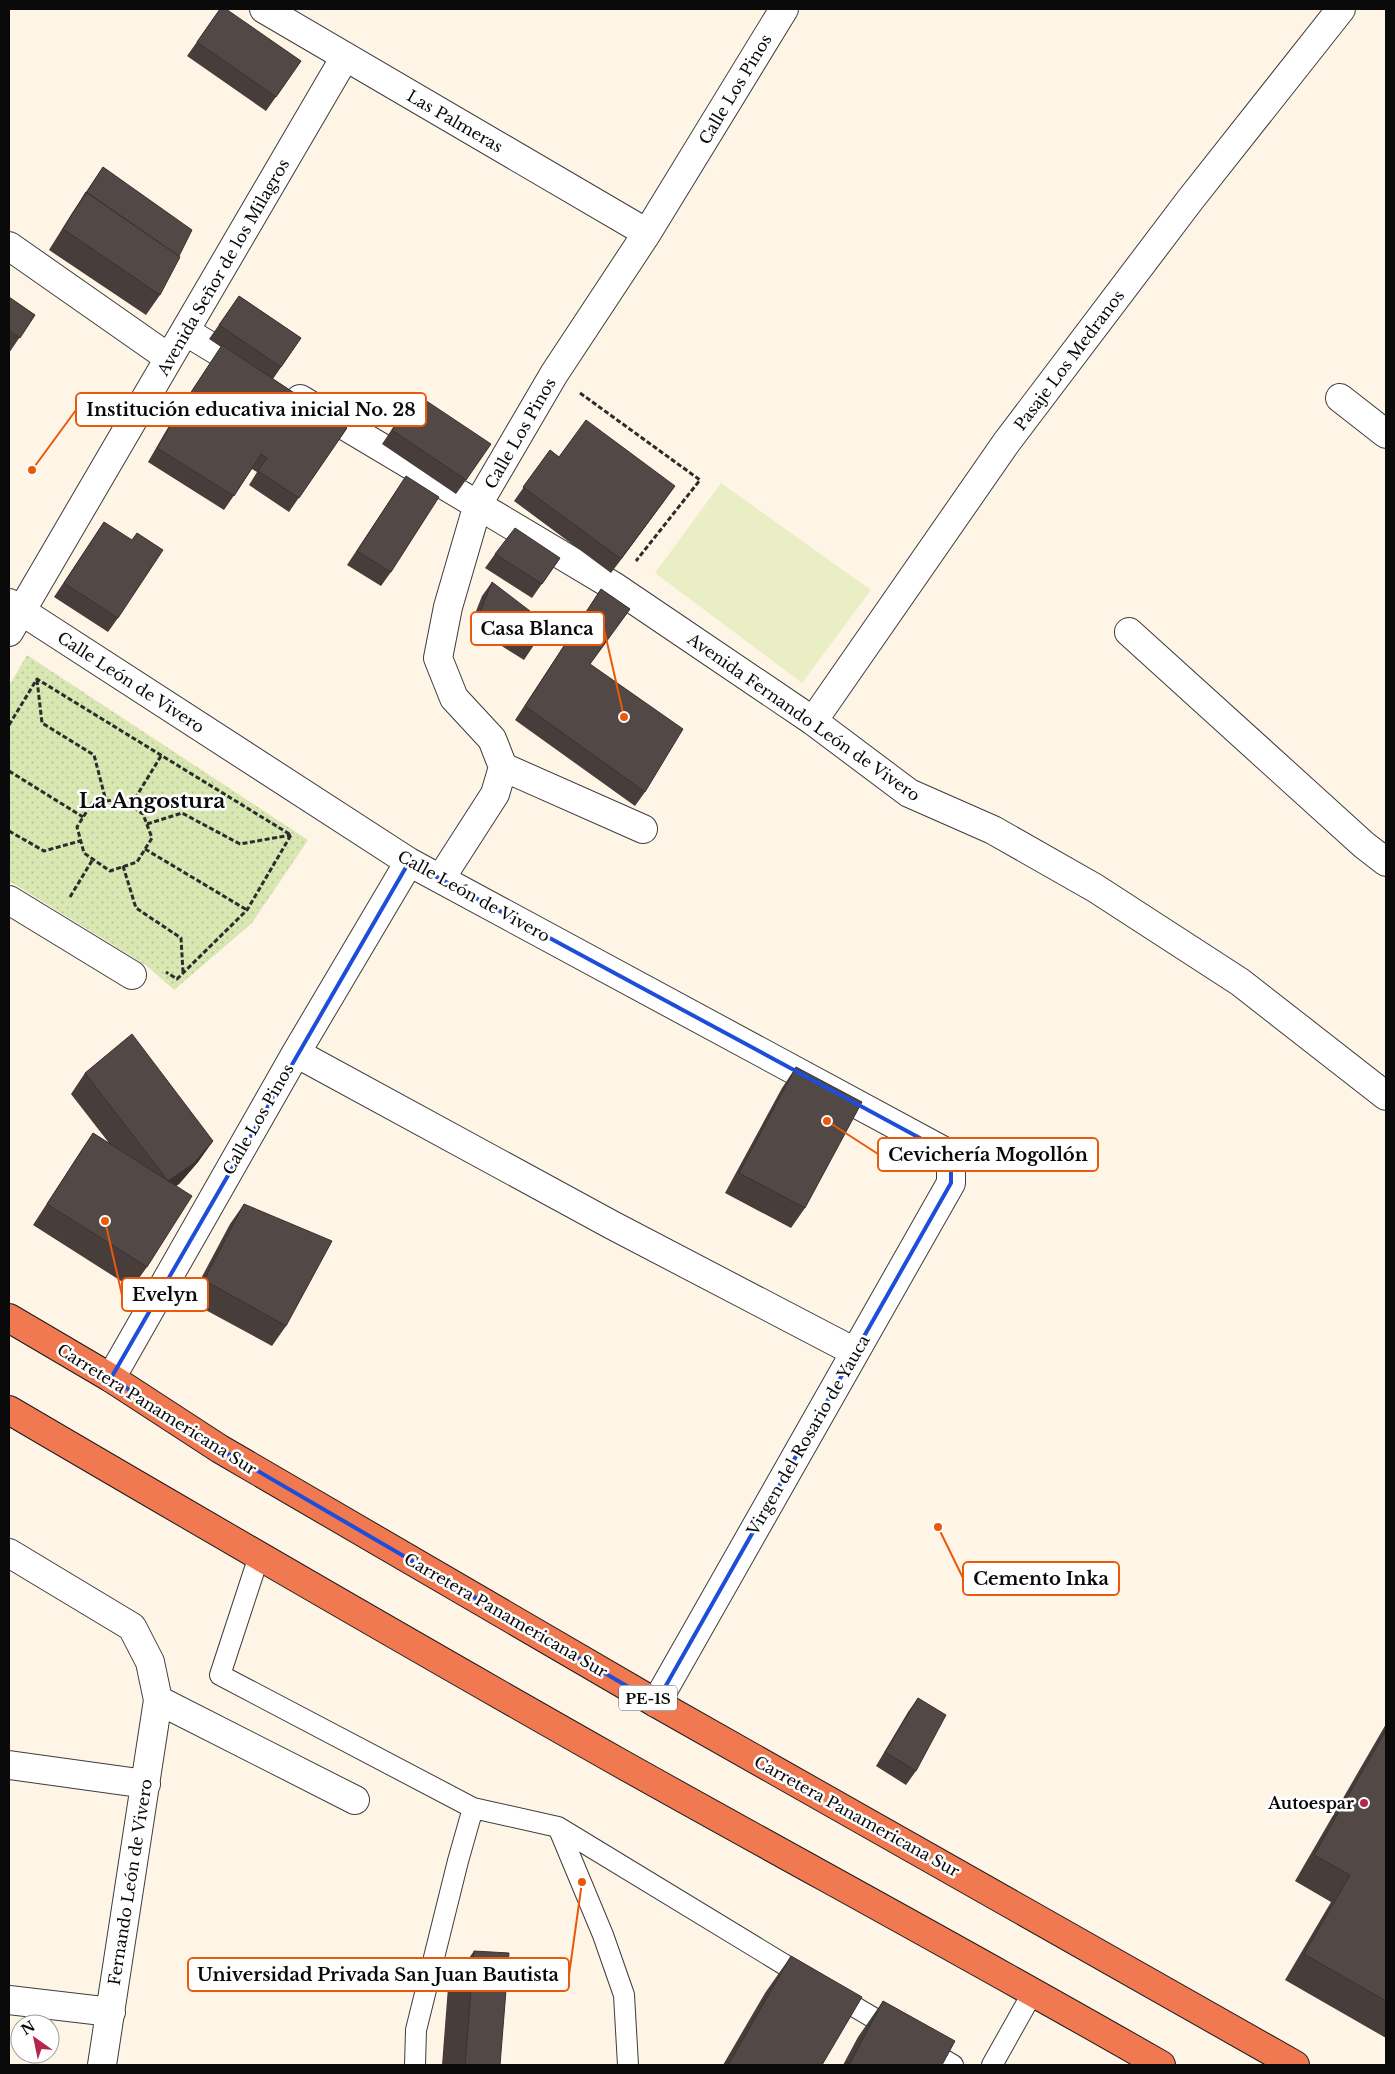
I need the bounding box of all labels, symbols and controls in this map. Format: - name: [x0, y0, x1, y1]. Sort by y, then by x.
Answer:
- street label: Calle Los Pinos: [694, 30, 776, 148]
- street label: Las Palmeras: [404, 86, 506, 156]
- street label: Avenida Señor de los Milagros: [152, 155, 293, 380]
- street label: Pasaje Los Medranos: [1010, 286, 1128, 434]
- street label: Calle Los Pinos: [480, 374, 560, 492]
- callout: Institución educativa inicial No. 28: [76, 393, 426, 426]
- text: Institución educativa inicial No. 28: [86, 399, 416, 421]
- callout: Casa Blanca: [471, 612, 604, 645]
- text: Casa Blanca: [480, 618, 594, 640]
- street label: Calle León de Vivero: [54, 627, 208, 737]
- street label: Avenida Fernando León de Vivero: [683, 628, 924, 805]
- district label: La Angostura: [79, 788, 225, 814]
- street label: Calle León de Vivero: [394, 846, 554, 946]
- street label: Calle Los Pinos: [218, 1060, 298, 1178]
- callout: Cevichería Mogollón: [878, 1138, 1098, 1171]
- text: Cevichería Mogollón: [888, 1144, 1088, 1166]
- callout: Evelyn: [122, 1278, 208, 1311]
- text: Evelyn: [132, 1284, 198, 1306]
- street label: Virgen del Rosario de Yauca: [742, 1331, 874, 1540]
- street label: Carretera Panamericana Sur: [54, 1339, 261, 1479]
- street label: Carretera Panamericana Sur: [401, 1548, 612, 1682]
- callout: Cemento Inka: [963, 1562, 1119, 1595]
- text: Cemento Inka: [973, 1568, 1109, 1590]
- road number: PE-1S: [619, 1686, 677, 1710]
- street label: Carretera Panamericana Sur: [751, 1751, 963, 1881]
- street label: Fernando León de Vivero: [104, 1777, 156, 1987]
- place label: Autoespar: [1267, 1793, 1354, 1813]
- marker: Autoespar: [1358, 1797, 1370, 1809]
- callout: Universidad Privada San Juan Bautista: [188, 1958, 569, 1991]
- text: Universidad Privada San Juan Bautista: [197, 1964, 560, 1986]
- north arrow: [10, 2014, 60, 2064]
- text: N: [17, 2017, 38, 2039]

